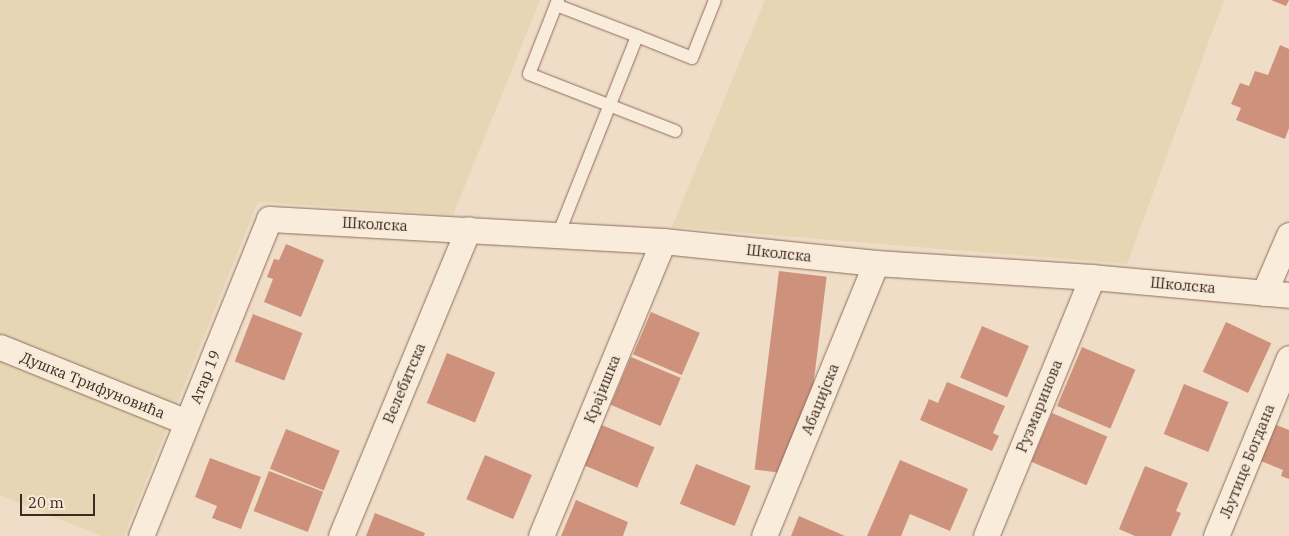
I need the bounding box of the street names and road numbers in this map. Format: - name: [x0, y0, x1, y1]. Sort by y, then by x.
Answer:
- street label: Школска: [342, 213, 408, 235]
- street label: Школска: [745, 241, 813, 265]
- street label: Школска: [1149, 273, 1217, 297]
- street label: Велебитска: [379, 340, 429, 426]
- street label: Душка Трифуновића: [18, 348, 168, 422]
- street label: Атар 19: [186, 348, 224, 406]
- street label: Крајишка: [580, 352, 624, 426]
- street label: Рузмаринова: [1012, 357, 1066, 455]
- street label: Абаџијска: [798, 361, 842, 437]
- street label: Љутице Богдана: [1216, 401, 1278, 521]

